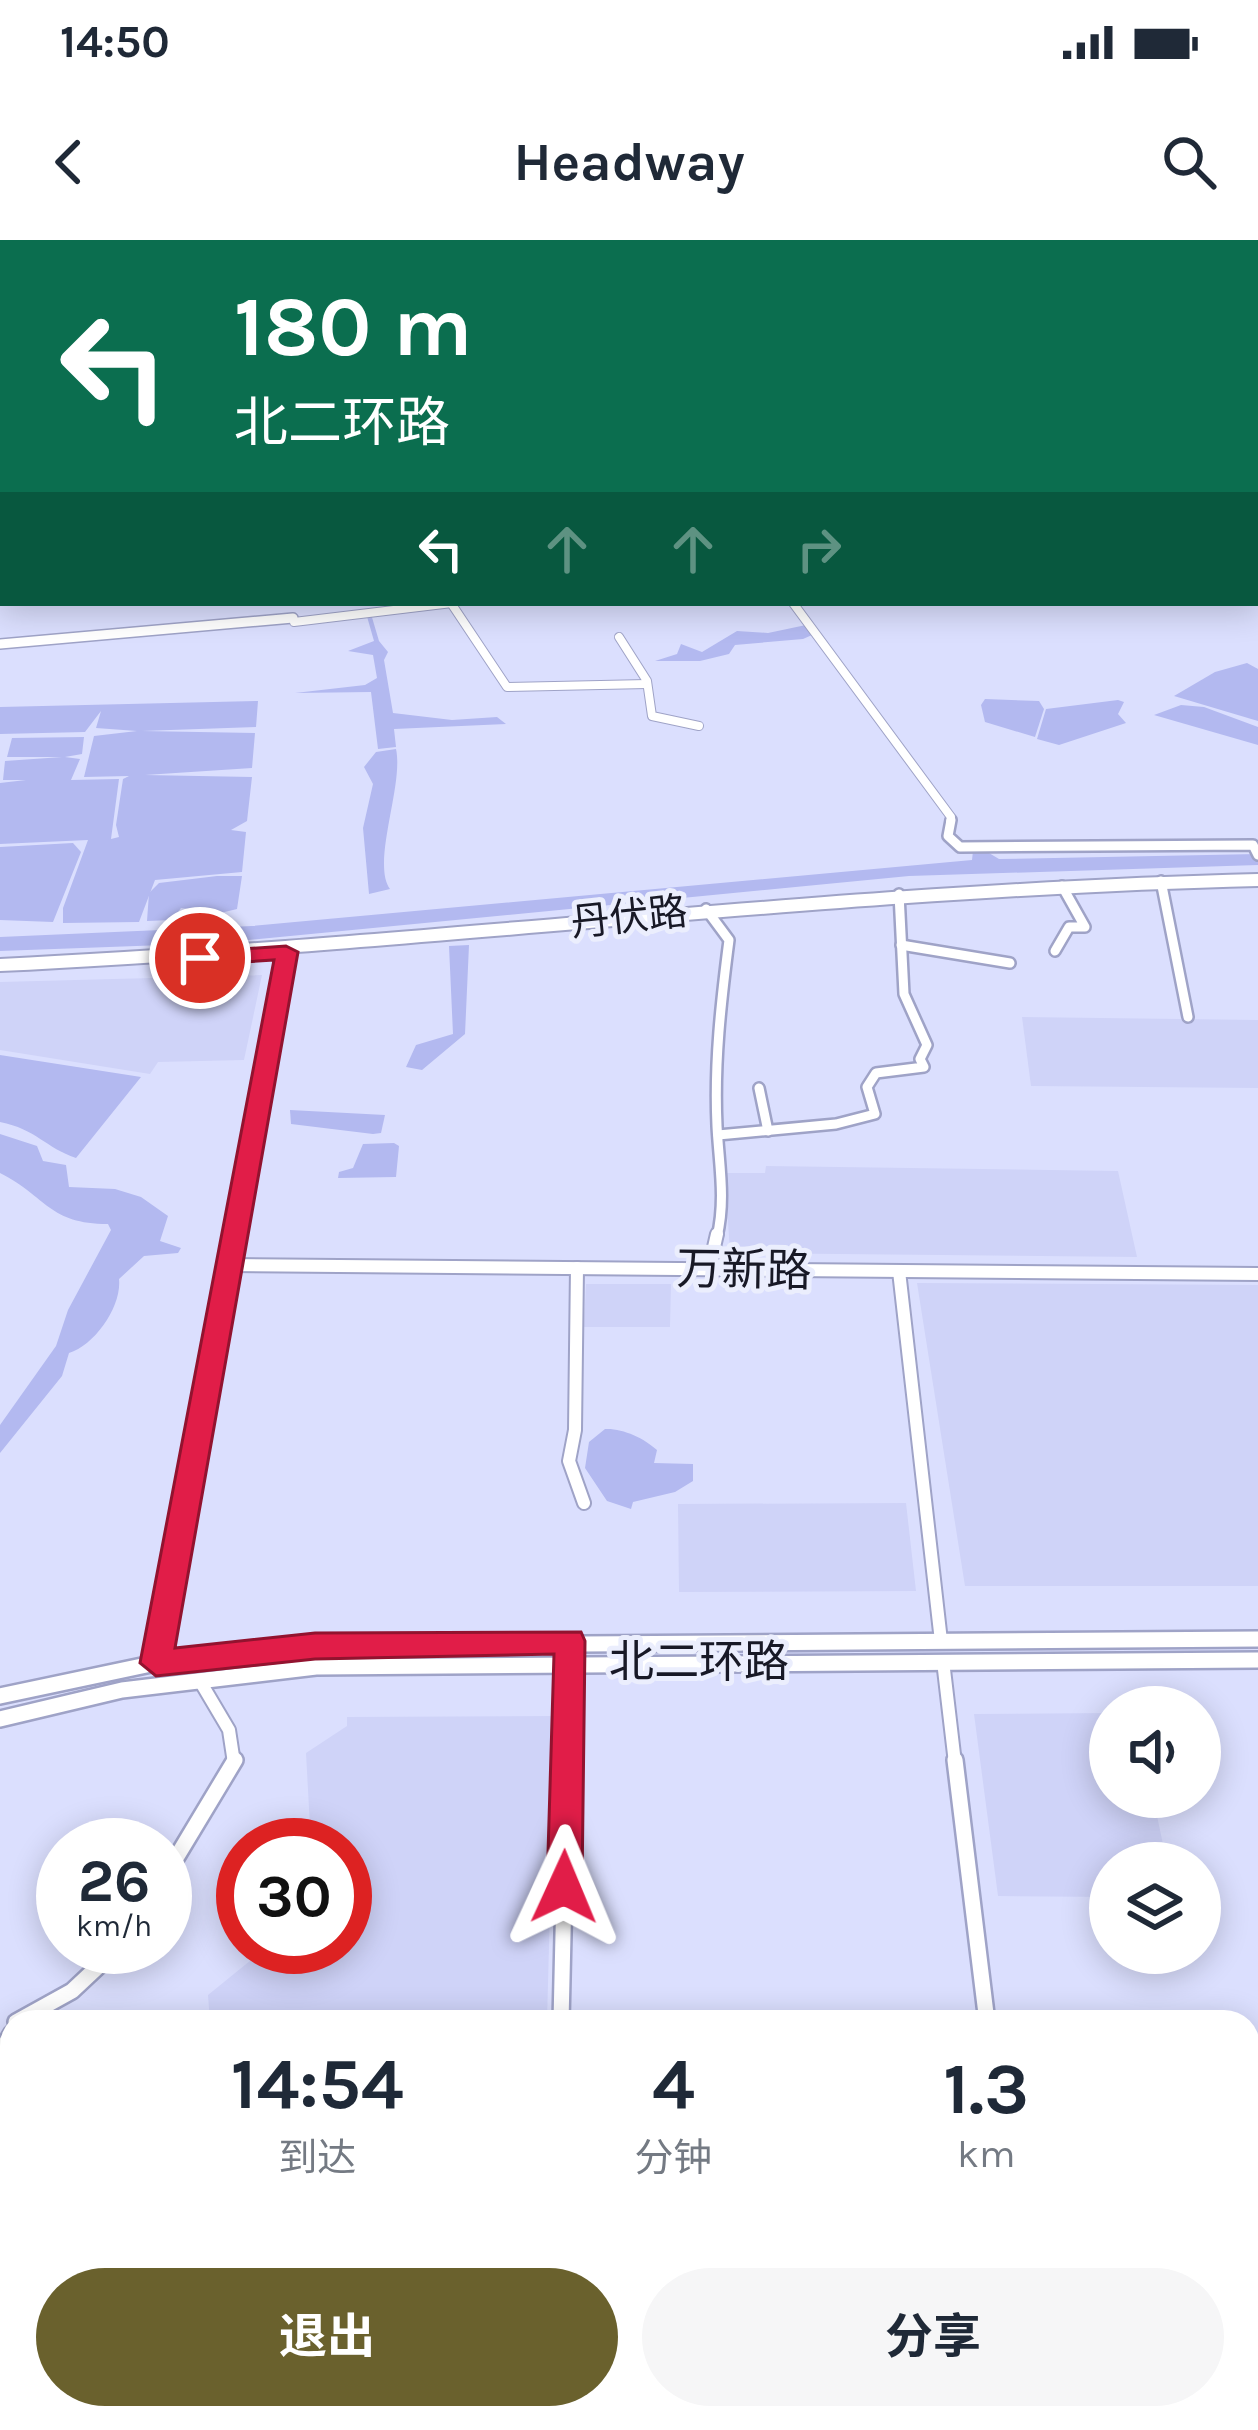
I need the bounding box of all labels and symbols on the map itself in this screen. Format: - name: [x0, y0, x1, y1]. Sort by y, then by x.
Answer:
- street label: 丹伏路: [568, 888, 690, 946]
- pin: [149, 907, 251, 1009]
- street label: 万新路: [676, 1243, 812, 1297]
- street label: 北二环路: [609, 1636, 789, 1688]
- speed limit sign: 30: [216, 1818, 372, 1974]
- position arrow: [501, 1824, 627, 1950]

